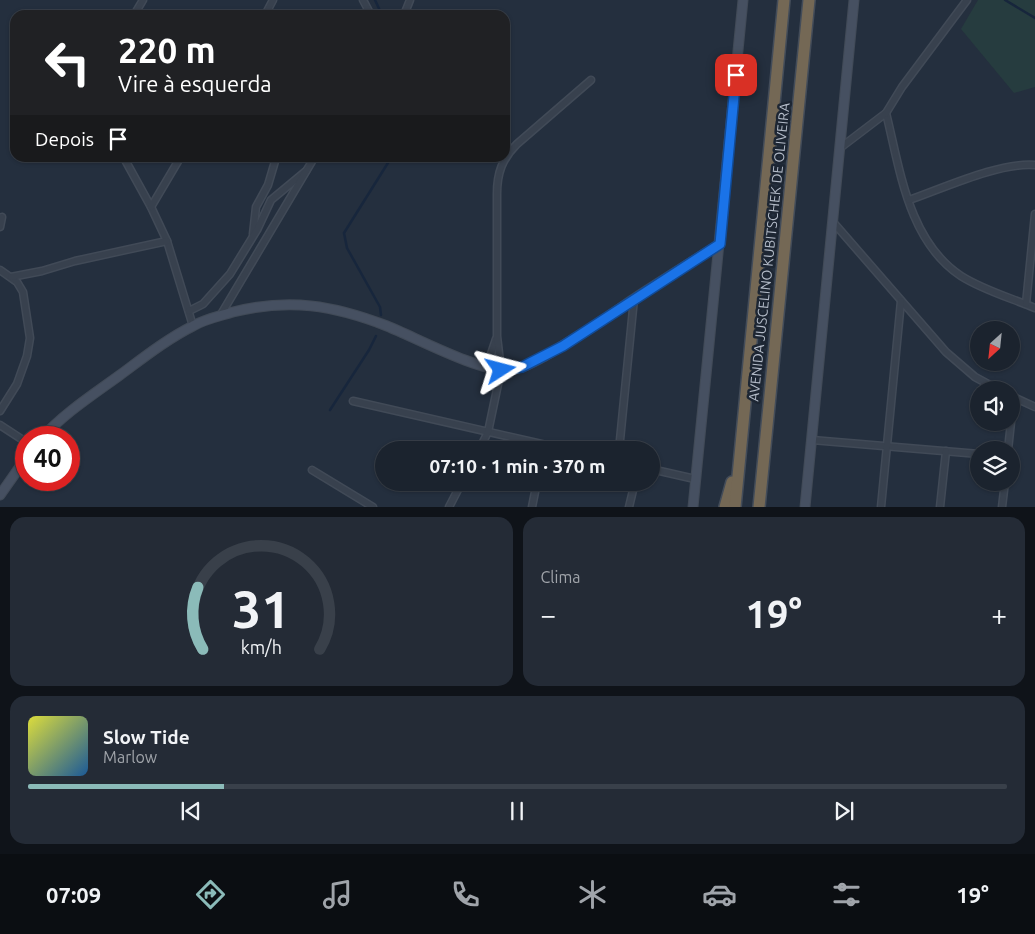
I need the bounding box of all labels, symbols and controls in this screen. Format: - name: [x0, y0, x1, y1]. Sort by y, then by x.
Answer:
- icon: left: [35, 30, 100, 95]
- text: 220 m: [118, 30, 216, 70]
- pin: [715, 54, 757, 96]
- icon: arrive: [722, 61, 750, 89]
- text: Vire à esquerda: [118, 71, 272, 96]
- street label: AVENIDA JUSCELINO KUBITSCHEK DE OLIVEIRA: [745, 102, 793, 402]
- icon: arrive: [104, 125, 132, 153]
- text: Depois: [35, 128, 94, 150]
- north arrow: [970, 321, 1020, 371]
- map controls: [970, 321, 1020, 491]
- position arrow: [474, 343, 526, 395]
- button: sound: [970, 381, 1020, 431]
- speed limit sign: 40: [15, 426, 80, 491]
- button: layers: [970, 441, 1020, 491]
- text: 07:10 · 1 min · 370 m: [430, 455, 605, 477]
- text: Clima: [541, 568, 580, 586]
- text: 31: [232, 580, 291, 638]
- text: 19°: [746, 593, 802, 635]
- text: −: [541, 599, 556, 630]
- text: +: [991, 599, 1007, 630]
- text: km/h: [241, 637, 282, 657]
- text: Slow Tide: [103, 726, 190, 748]
- text: Marlow: [103, 748, 157, 766]
- icon: previous: [177, 797, 205, 825]
- icon: pause: [503, 797, 531, 825]
- icon: next: [830, 797, 858, 825]
- icon: directions: [193, 877, 228, 912]
- icon: music: [320, 877, 355, 912]
- icon: phone: [448, 877, 483, 912]
- icon: climate: [575, 877, 610, 912]
- icon: car: [702, 877, 737, 912]
- icon: filters: [829, 877, 864, 912]
- text: 07:09: [46, 882, 101, 907]
- text: 19°: [956, 882, 989, 907]

